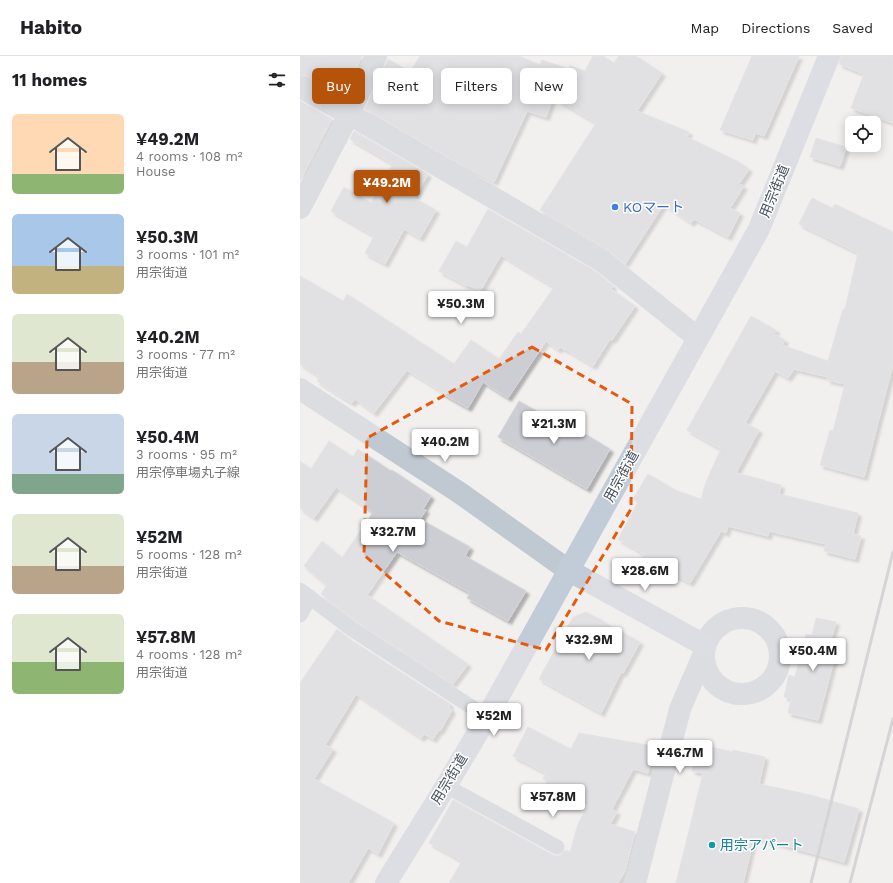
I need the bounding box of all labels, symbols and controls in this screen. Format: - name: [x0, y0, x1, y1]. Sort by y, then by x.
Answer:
- text: Habito: [20, 16, 82, 39]
- text: Map: [691, 20, 719, 36]
- text: Directions: [741, 20, 810, 36]
- text: Saved: [832, 20, 873, 36]
- chip: Buy: [312, 68, 365, 104]
- chip: Rent: [373, 68, 433, 104]
- chip: Filters: [441, 68, 512, 104]
- chip: New: [520, 68, 577, 104]
- icon: filters: [266, 69, 288, 91]
- text: 11 homes: [12, 70, 87, 90]
- map controls: [845, 116, 881, 152]
- button: locate: [845, 116, 881, 152]
- text: ¥49.2M: [136, 129, 199, 149]
- icon: home: [44, 130, 92, 178]
- text: 4 rooms · 108 m²: [136, 149, 243, 164]
- street label: 用宗街道: [756, 162, 792, 220]
- text: House: [136, 164, 176, 179]
- pin: ¥49.2M: [354, 170, 420, 204]
- text: ¥49.2M: [363, 175, 411, 190]
- place label: KOマート: [623, 199, 684, 215]
- marker: KOマート: [610, 202, 620, 212]
- text: ¥50.3M: [136, 227, 199, 247]
- icon: home: [44, 230, 92, 278]
- text: 3 rooms · 101 m²: [136, 247, 239, 262]
- text: 用宗街道: [136, 265, 188, 280]
- pin: ¥50.3M: [428, 291, 494, 325]
- text: ¥50.3M: [437, 296, 485, 311]
- text: ¥40.2M: [136, 327, 200, 347]
- icon: home: [44, 330, 92, 378]
- text: 3 rooms · 77 m²: [136, 347, 235, 362]
- text: 用宗街道: [136, 365, 188, 380]
- pin: ¥21.3M: [521, 411, 587, 445]
- text: ¥21.3M: [531, 416, 577, 431]
- text: ¥50.4M: [136, 427, 199, 447]
- pin: ¥40.2M: [412, 429, 478, 463]
- icon: home: [44, 430, 92, 478]
- text: ¥40.2M: [421, 434, 469, 449]
- text: 3 rooms · 95 m²: [136, 447, 237, 462]
- street label: 用宗街道: [600, 448, 642, 504]
- text: 用宗停車場丸子線: [136, 465, 240, 480]
- pin: ¥32.7M: [360, 519, 426, 553]
- text: ¥32.7M: [370, 524, 416, 539]
- text: ¥52M: [136, 527, 183, 547]
- icon: home: [44, 530, 92, 578]
- text: 5 rooms · 128 m²: [136, 547, 242, 562]
- pin: ¥28.6M: [612, 558, 678, 592]
- text: ¥28.6M: [621, 563, 669, 578]
- text: 用宗街道: [136, 565, 188, 580]
- text: ¥57.8M: [136, 627, 196, 647]
- pin: ¥32.9M: [556, 627, 622, 661]
- icon: home: [44, 630, 92, 678]
- text: ¥32.9M: [565, 632, 613, 647]
- pin: ¥50.4M: [780, 638, 846, 672]
- text: ¥50.4M: [789, 643, 837, 658]
- text: 4 rooms · 128 m²: [136, 647, 242, 662]
- text: 用宗街道: [136, 665, 188, 680]
- pin: ¥52M: [470, 703, 518, 737]
- text: ¥52M: [476, 708, 512, 723]
- pin: ¥46.7M: [647, 740, 713, 774]
- text: ¥46.7M: [656, 745, 704, 760]
- street label: 用宗街道: [428, 751, 470, 807]
- pin: ¥57.8M: [520, 784, 586, 818]
- text: ¥57.8M: [530, 789, 576, 804]
- place label: 用宗アパート: [720, 837, 804, 853]
- marker: 用宗アパート: [707, 840, 717, 850]

